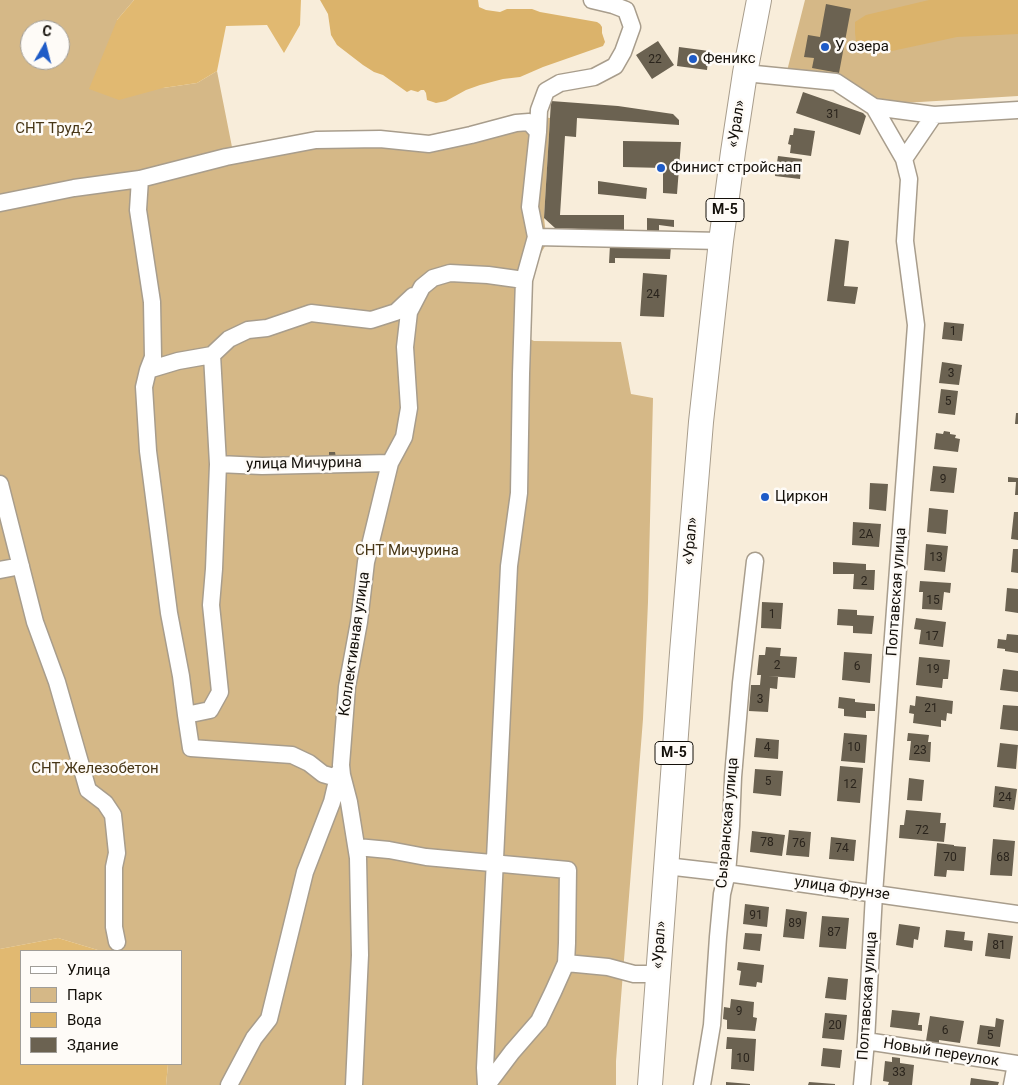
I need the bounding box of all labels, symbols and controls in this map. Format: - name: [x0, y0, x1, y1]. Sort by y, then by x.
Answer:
- north arrow: [20, 20, 70, 70]
- text: С: [41, 23, 53, 40]
- place label: У озера: [835, 38, 889, 56]
- marker: У озера: [819, 41, 831, 53]
- place label: Феникс: [703, 50, 756, 68]
- house number: 22: [648, 53, 662, 67]
- marker: Феникс: [687, 53, 699, 65]
- street label: «Урал»: [724, 99, 750, 149]
- house number: 31: [826, 108, 840, 122]
- park label: СНТ Труд-2: [15, 120, 93, 138]
- place label: Финист стройснап: [671, 159, 801, 177]
- marker: Финист стройснап: [655, 162, 667, 174]
- road number: М-5: [706, 198, 744, 222]
- house number: 24: [646, 288, 660, 302]
- house number: 1: [950, 325, 956, 339]
- house number: 3: [948, 367, 954, 381]
- house number: 5: [945, 395, 951, 409]
- street label: улица Мичурина: [246, 454, 362, 474]
- house number: 9: [940, 473, 946, 487]
- place label: Циркон: [775, 488, 828, 506]
- marker: Циркон: [759, 491, 771, 503]
- street label: «Урал»: [680, 516, 702, 566]
- street label: Полтавская улица: [884, 527, 910, 657]
- house number: 2А: [859, 528, 873, 542]
- park label: СНТ Мичурина: [355, 542, 459, 560]
- house number: 13: [929, 551, 943, 565]
- street label: Коллективная улица: [336, 571, 374, 717]
- house number: 2: [861, 575, 867, 589]
- house number: 15: [926, 594, 940, 608]
- house number: 1: [769, 608, 775, 622]
- house number: 17: [925, 630, 939, 644]
- house number: 2: [774, 659, 780, 673]
- house number: 6: [854, 660, 860, 674]
- house number: 19: [926, 663, 940, 677]
- house number: 3: [757, 693, 763, 707]
- house number: 21: [924, 702, 938, 716]
- road number: М-5: [655, 741, 693, 764]
- house number: 4: [764, 741, 770, 755]
- house number: 10: [847, 741, 861, 755]
- house number: 23: [913, 744, 927, 758]
- street label: Сызранская улица: [713, 757, 743, 889]
- park label: СНТ Железобетон: [31, 760, 159, 778]
- house number: 5: [765, 775, 771, 789]
- house number: 12: [843, 778, 857, 792]
- house number: 24: [998, 791, 1012, 805]
- house number: 72: [915, 824, 929, 838]
- house number: 78: [760, 836, 774, 850]
- house number: 76: [792, 837, 806, 851]
- house number: 74: [835, 842, 849, 856]
- house number: 70: [943, 851, 957, 865]
- house number: 68: [996, 851, 1010, 865]
- street label: улица Фрунзе: [793, 873, 891, 905]
- house number: 91: [749, 909, 763, 923]
- house number: 89: [788, 917, 802, 931]
- street label: «Урал»: [649, 920, 671, 970]
- house number: 87: [827, 926, 841, 940]
- street label: Полтавская улица: [855, 931, 881, 1061]
- house number: 81: [992, 939, 1006, 953]
- legend: [20, 950, 182, 1065]
- text: Улица: [67, 961, 110, 979]
- text: Парк: [67, 986, 102, 1004]
- house number: 9: [736, 1005, 742, 1019]
- text: Вода: [67, 1011, 102, 1029]
- house number: 20: [828, 1019, 842, 1033]
- house number: 6: [942, 1024, 948, 1038]
- house number: 5: [987, 1029, 993, 1043]
- street label: Новый переулок: [882, 1035, 1000, 1071]
- text: Здание: [67, 1036, 118, 1054]
- house number: 10: [736, 1052, 750, 1066]
- house number: 33: [892, 1066, 906, 1080]

